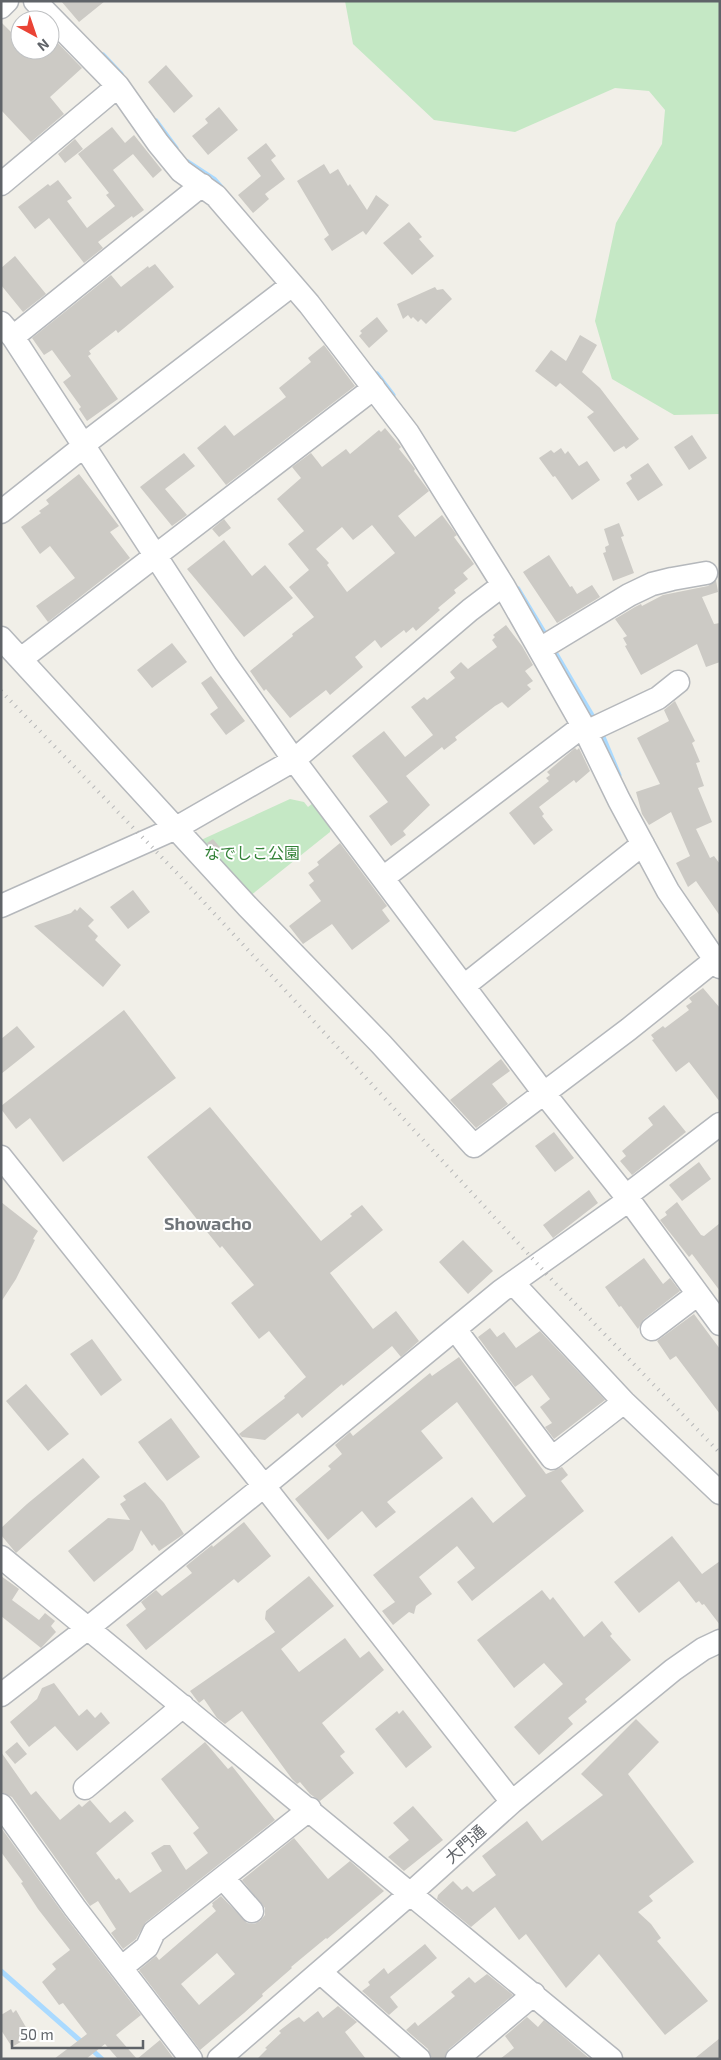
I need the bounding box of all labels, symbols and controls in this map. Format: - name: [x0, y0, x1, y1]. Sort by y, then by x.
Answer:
- north arrow: [10, 10, 60, 60]
- text: N: [34, 36, 53, 55]
- park label: なでしこ公園: [204, 843, 300, 862]
- district label: Showacho: [164, 1212, 252, 1234]
- street label: 大門通: [440, 1821, 489, 1867]
- scale bar: [12, 2018, 144, 2050]
- text: 50 m: [20, 2025, 54, 2043]

